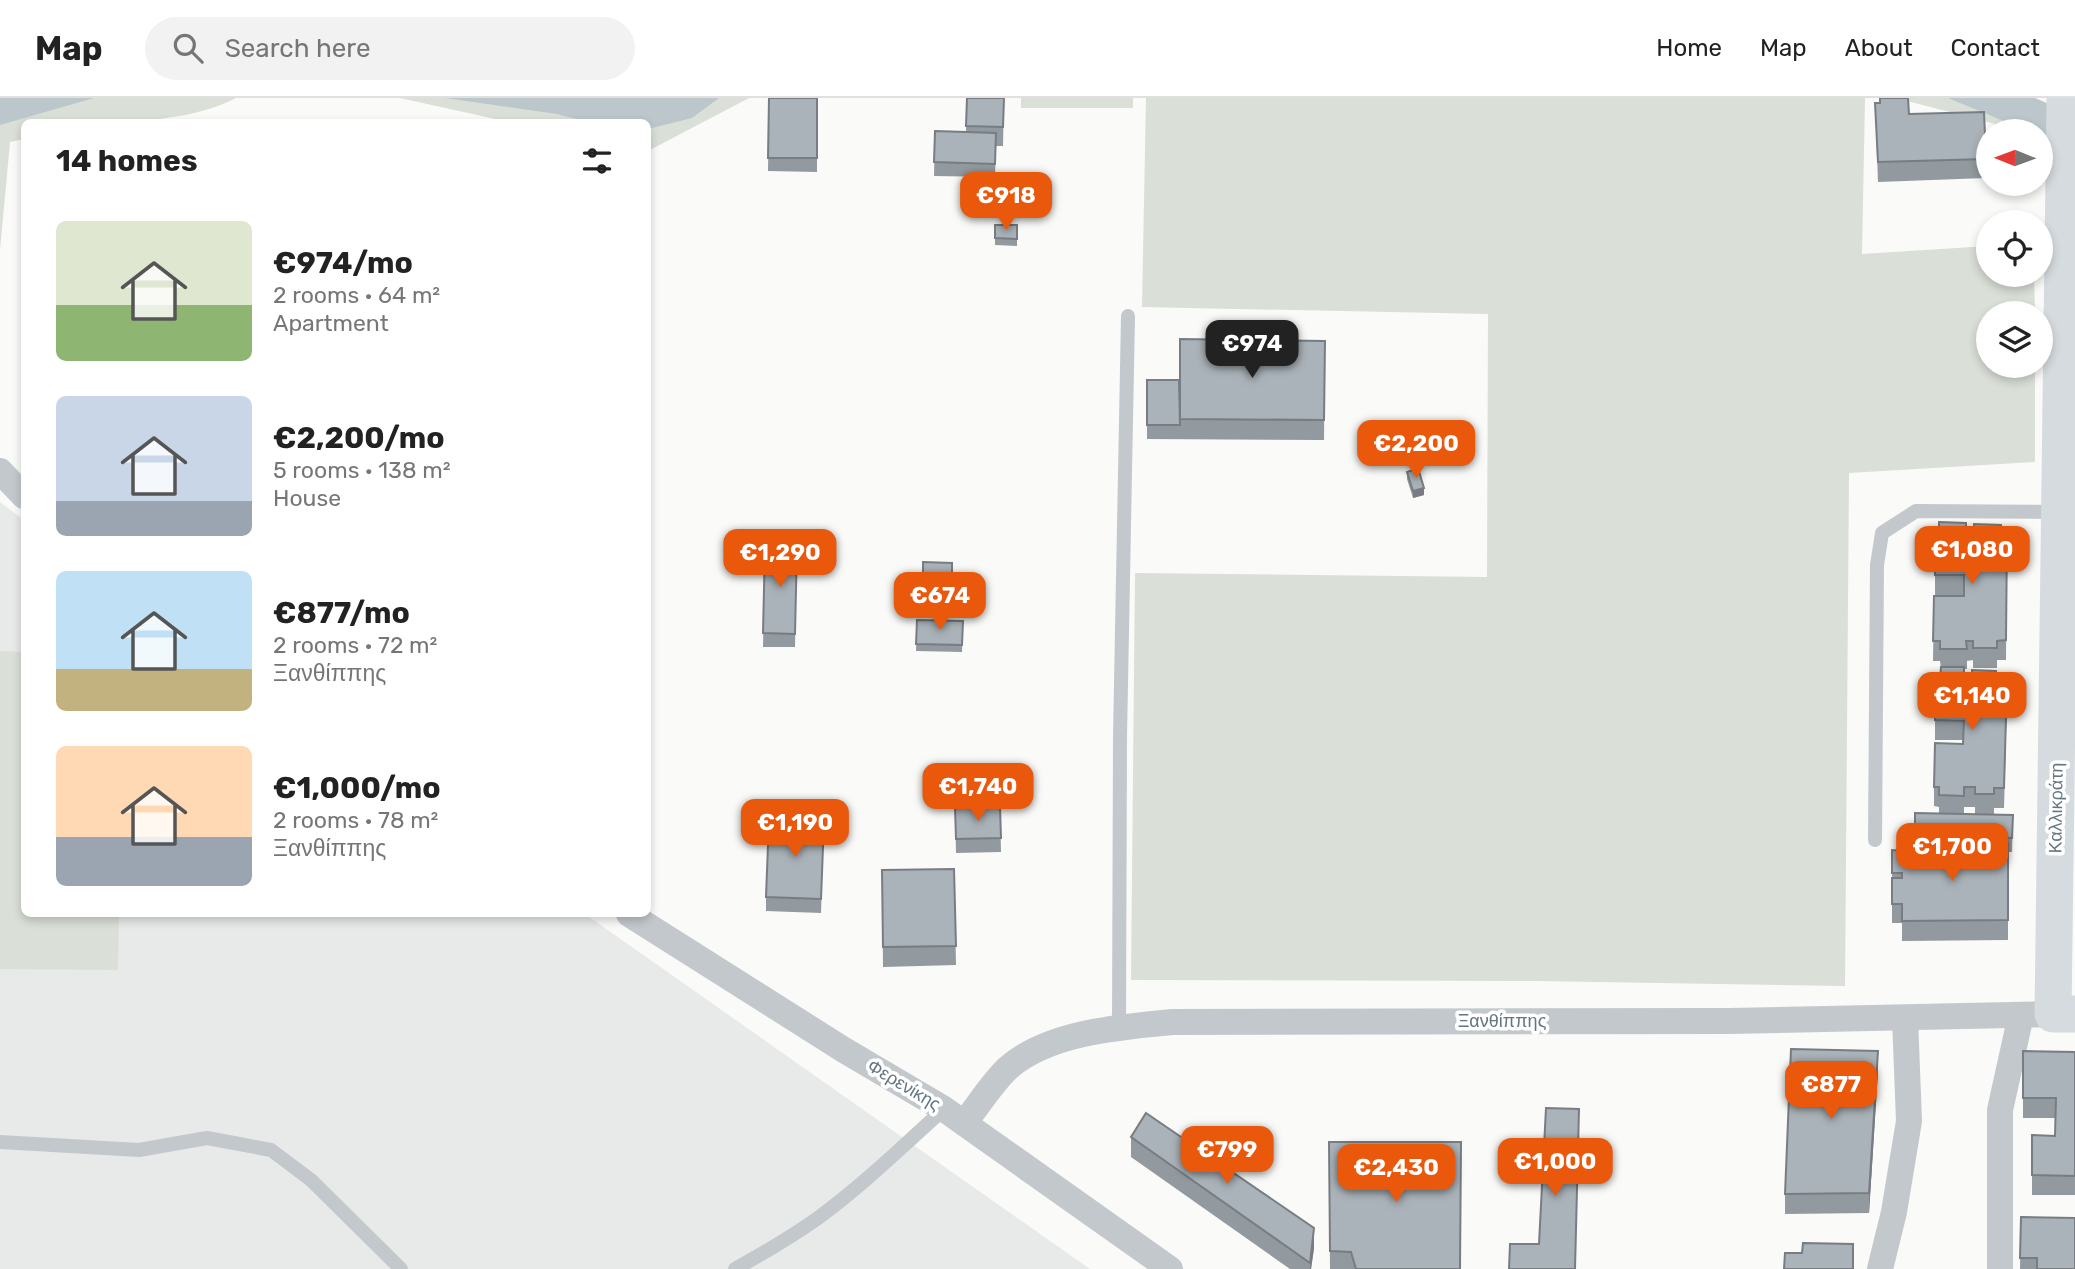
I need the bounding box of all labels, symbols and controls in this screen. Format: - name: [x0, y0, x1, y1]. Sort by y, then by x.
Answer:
- search box: [145, 17, 635, 80]
- text: Map: [35, 29, 103, 68]
- icon: search: [169, 29, 207, 67]
- text: Search here: [225, 33, 370, 64]
- text: Home: [1656, 34, 1722, 62]
- text: Map: [1760, 34, 1807, 62]
- text: About: [1845, 34, 1913, 62]
- text: Contact: [1951, 34, 2040, 62]
- north arrow: [1976, 119, 2053, 196]
- map controls: [1976, 119, 2053, 378]
- icon: filters: [578, 142, 616, 180]
- text: 14 homes: [56, 143, 198, 179]
- pin: €918: [965, 172, 1047, 232]
- text: €918: [976, 181, 1036, 209]
- button: locate: [1976, 210, 2053, 287]
- text: €974/mo: [273, 245, 413, 281]
- icon: home: [112, 249, 196, 333]
- text: 2 rooms · 64 m²: [273, 281, 440, 309]
- button: layers: [1976, 301, 2053, 378]
- text: Apartment: [273, 309, 389, 337]
- pin: €974: [1211, 320, 1293, 380]
- text: €974: [1222, 329, 1282, 357]
- text: €2,200/mo: [273, 420, 445, 456]
- pin: €2,200: [1359, 420, 1473, 480]
- icon: home: [112, 424, 196, 508]
- text: €2,200: [1373, 429, 1459, 457]
- text: 5 rooms · 138 m²: [273, 456, 450, 484]
- text: House: [273, 484, 341, 512]
- pin: €1,080: [1915, 526, 2029, 586]
- pin: €1,290: [723, 530, 837, 589]
- text: €1,080: [1931, 535, 2013, 563]
- text: €1,290: [739, 538, 821, 566]
- pin: €674: [899, 573, 981, 632]
- text: €674: [910, 581, 970, 609]
- text: €877/mo: [273, 595, 410, 631]
- icon: home: [112, 599, 196, 683]
- text: 2 rooms · 72 m²: [273, 631, 437, 659]
- text: Ξανθίππης: [273, 659, 386, 687]
- pin: €1,140: [1915, 672, 2029, 732]
- text: €1,140: [1933, 681, 2011, 709]
- street label: Καλλικράτη: [2044, 762, 2068, 854]
- pin: €1,740: [921, 764, 1035, 823]
- text: €1,000/mo: [273, 770, 441, 806]
- text: €1,740: [939, 772, 1017, 800]
- icon: home: [112, 774, 196, 858]
- pin: €1,190: [738, 800, 852, 859]
- text: 2 rooms · 78 m²: [273, 806, 438, 834]
- text: €1,190: [757, 808, 833, 836]
- pin: €1,700: [1895, 824, 2009, 883]
- text: €1,700: [1912, 832, 1992, 860]
- text: Ξανθίππης: [273, 834, 386, 862]
- street label: Ξανθίππης: [1458, 1010, 1547, 1032]
- street label: Φερενίκης: [863, 1055, 945, 1116]
- pin: €877: [1790, 1062, 1872, 1121]
- text: €877: [1801, 1070, 1861, 1098]
- pin: €799: [1186, 1126, 1268, 1186]
- text: €799: [1197, 1135, 1257, 1163]
- pin: €1,000: [1498, 1138, 1612, 1198]
- pin: €2,430: [1339, 1144, 1453, 1204]
- text: €1,000: [1514, 1147, 1596, 1175]
- text: €2,430: [1353, 1153, 1439, 1181]

